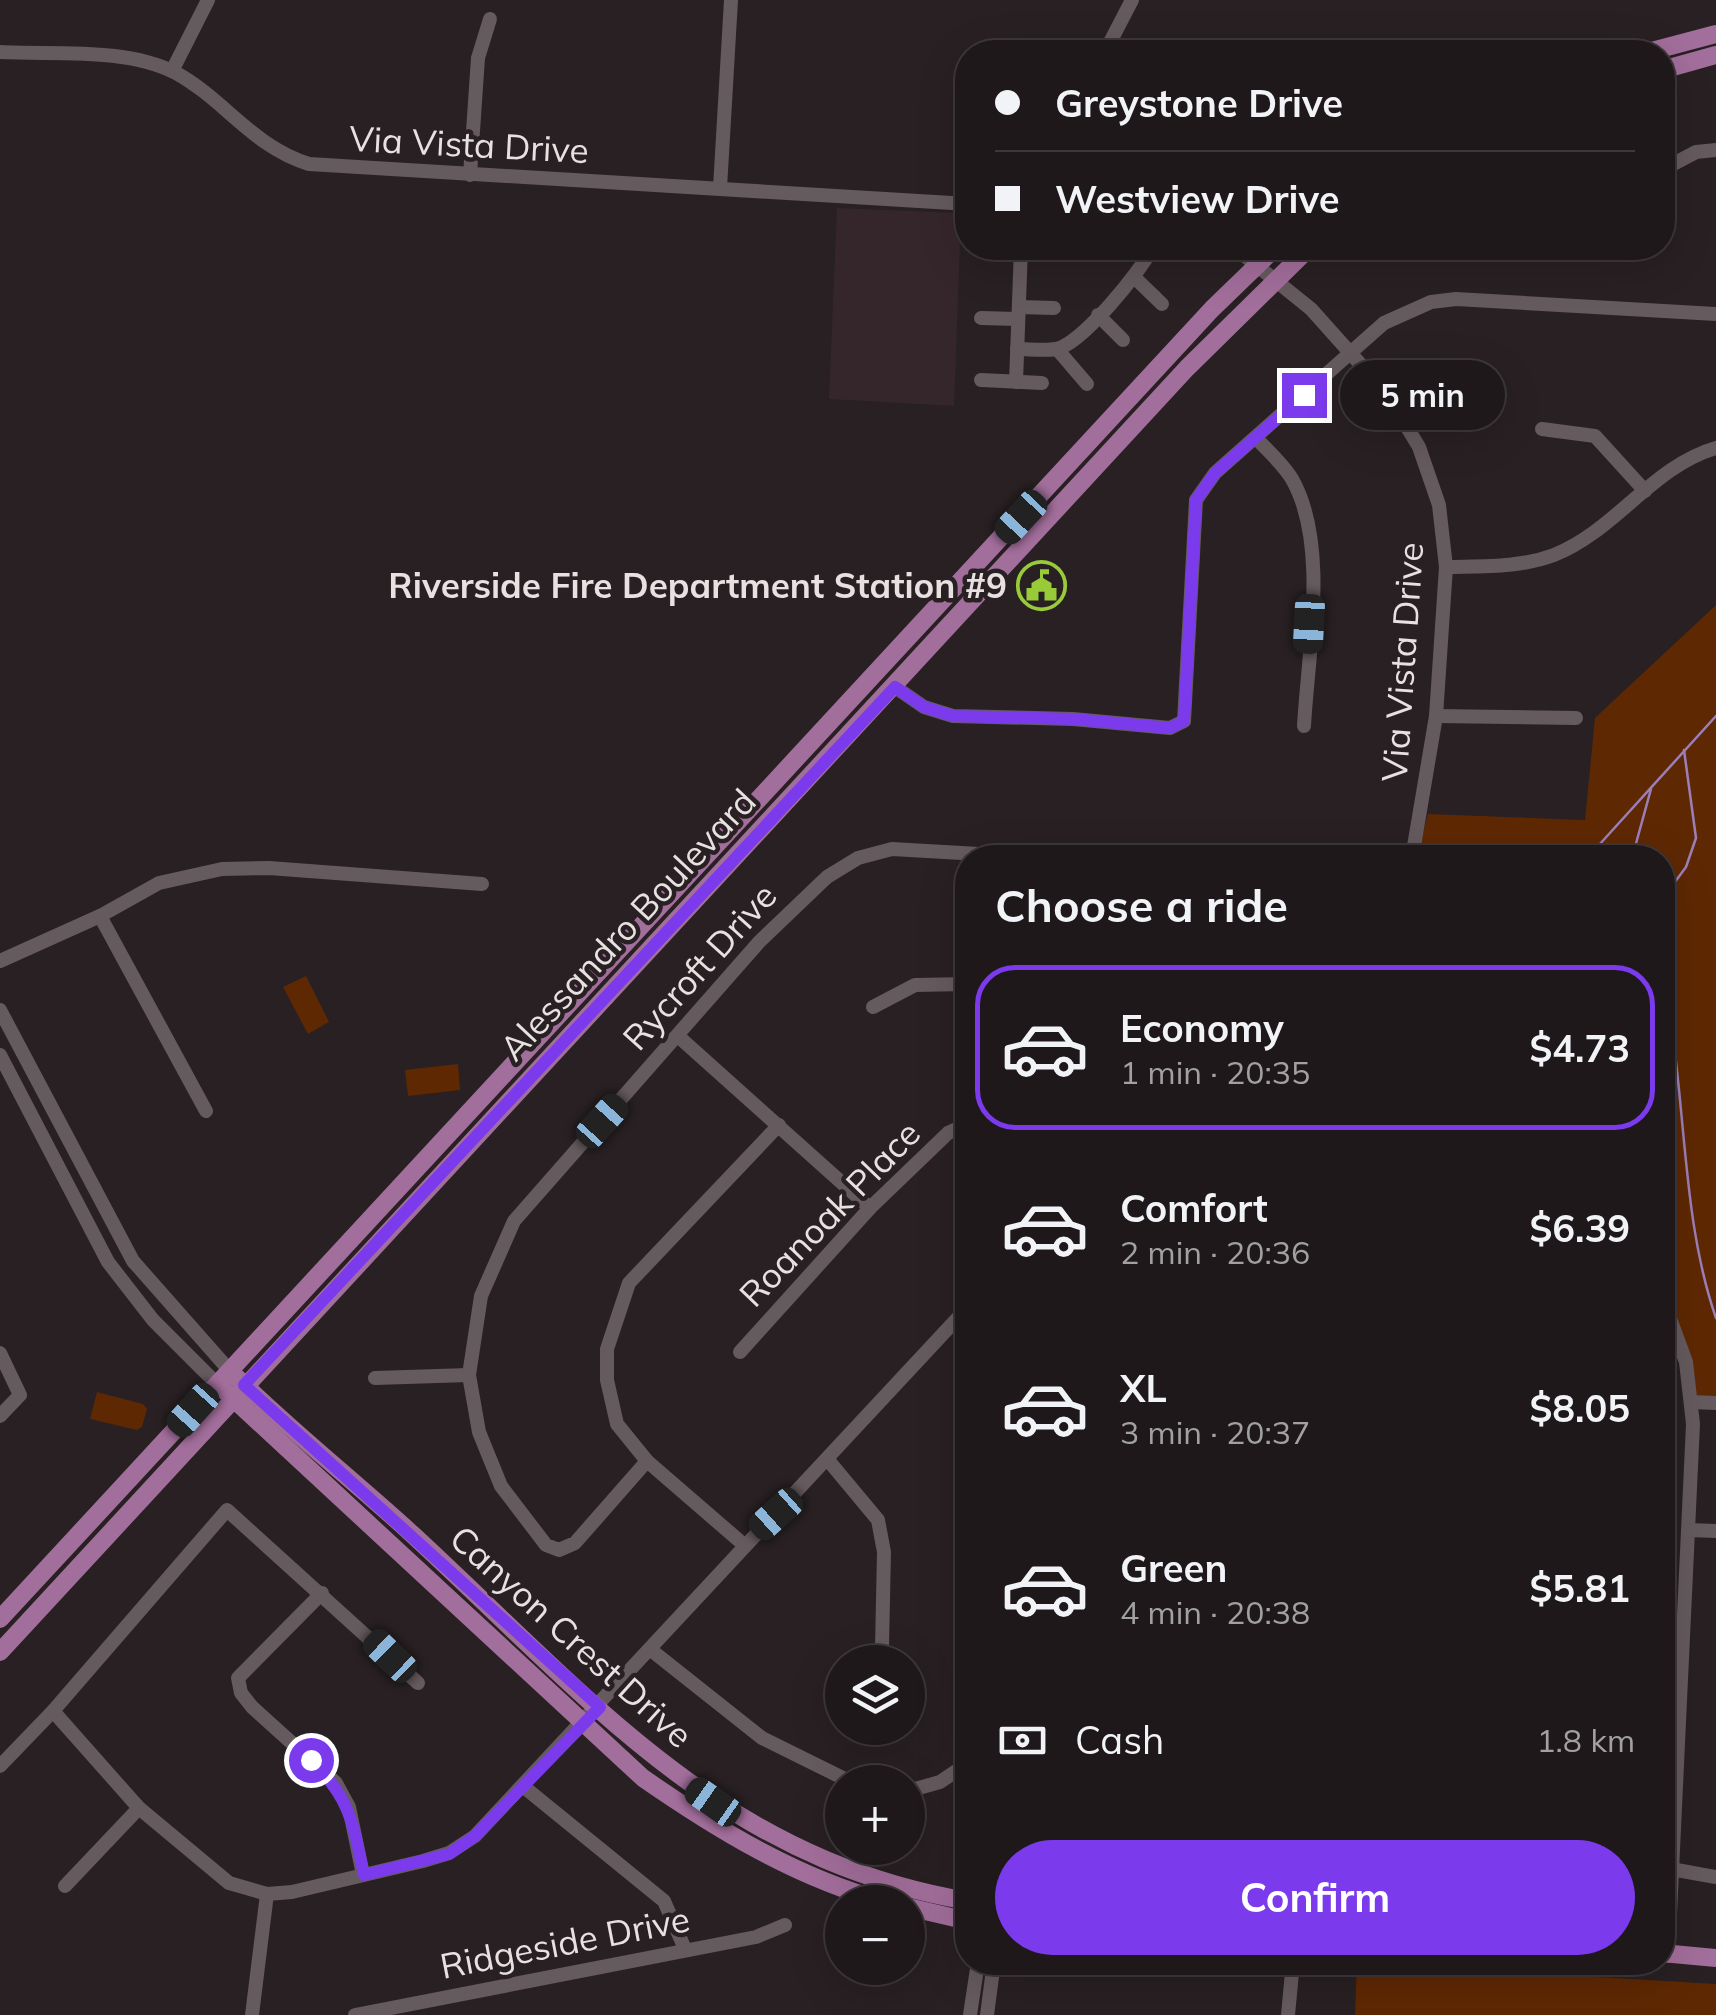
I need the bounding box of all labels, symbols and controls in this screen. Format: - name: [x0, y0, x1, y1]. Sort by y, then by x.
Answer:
- text: Greystone Drive: [1055, 79, 1343, 127]
- street label: Via Vista Drive: [348, 116, 590, 172]
- text: Westview Drive: [1055, 175, 1340, 223]
- callout: 5 min: [1339, 360, 1504, 430]
- route end: [1282, 373, 1327, 418]
- text: 5 min: [1380, 375, 1465, 415]
- car: [990, 485, 1052, 549]
- street label: Via Vista Drive: [1372, 541, 1432, 783]
- public building icon: Riverside Fire Department Station #9: [1016, 560, 1068, 612]
- place label: Riverside Fire Department Station #9: [388, 563, 1007, 607]
- car: [1292, 593, 1326, 655]
- street label: Alessandro Boulevard: [490, 779, 765, 1069]
- street label: Rycroft Drive: [613, 874, 786, 1059]
- text: Choose a ride: [995, 877, 1288, 933]
- icon: car: [1000, 1003, 1090, 1093]
- text: Economy: [1120, 1004, 1284, 1052]
- text: $4.73: [1529, 1024, 1630, 1072]
- text: 1 min · 20:35: [1120, 1052, 1310, 1092]
- car: [571, 1089, 633, 1153]
- street label: Roanoak Place: [730, 1111, 929, 1315]
- icon: car: [1000, 1183, 1090, 1273]
- text: Comfort: [1120, 1184, 1268, 1232]
- text: $6.39: [1529, 1204, 1630, 1252]
- text: 2 min · 20:36: [1120, 1232, 1310, 1272]
- icon: car: [1000, 1363, 1090, 1453]
- text: XL: [1120, 1364, 1167, 1412]
- car: [162, 1378, 224, 1442]
- text: $8.05: [1529, 1384, 1630, 1432]
- text: 3 min · 20:37: [1120, 1412, 1310, 1452]
- car: [744, 1483, 808, 1545]
- street label: Canyon Crest Drive: [441, 1516, 702, 1757]
- icon: car: [1000, 1543, 1090, 1633]
- text: Green: [1120, 1544, 1227, 1592]
- text: $5.81: [1529, 1564, 1630, 1612]
- text: 4 min · 20:38: [1120, 1592, 1310, 1632]
- car: [358, 1624, 422, 1688]
- map controls: [825, 1645, 925, 1985]
- button: layers: [825, 1645, 925, 1745]
- icon: cash: [995, 1713, 1050, 1768]
- text: Cash: [1075, 1716, 1164, 1764]
- text: 1.8 km: [1536, 1720, 1635, 1760]
- route start: [289, 1738, 334, 1783]
- button: +: [825, 1765, 925, 1865]
- car: [680, 1773, 746, 1831]
- button: Confirm: [995, 1840, 1635, 1955]
- button: −: [825, 1885, 925, 1985]
- street label: Ridgeside Drive: [436, 1896, 693, 1988]

